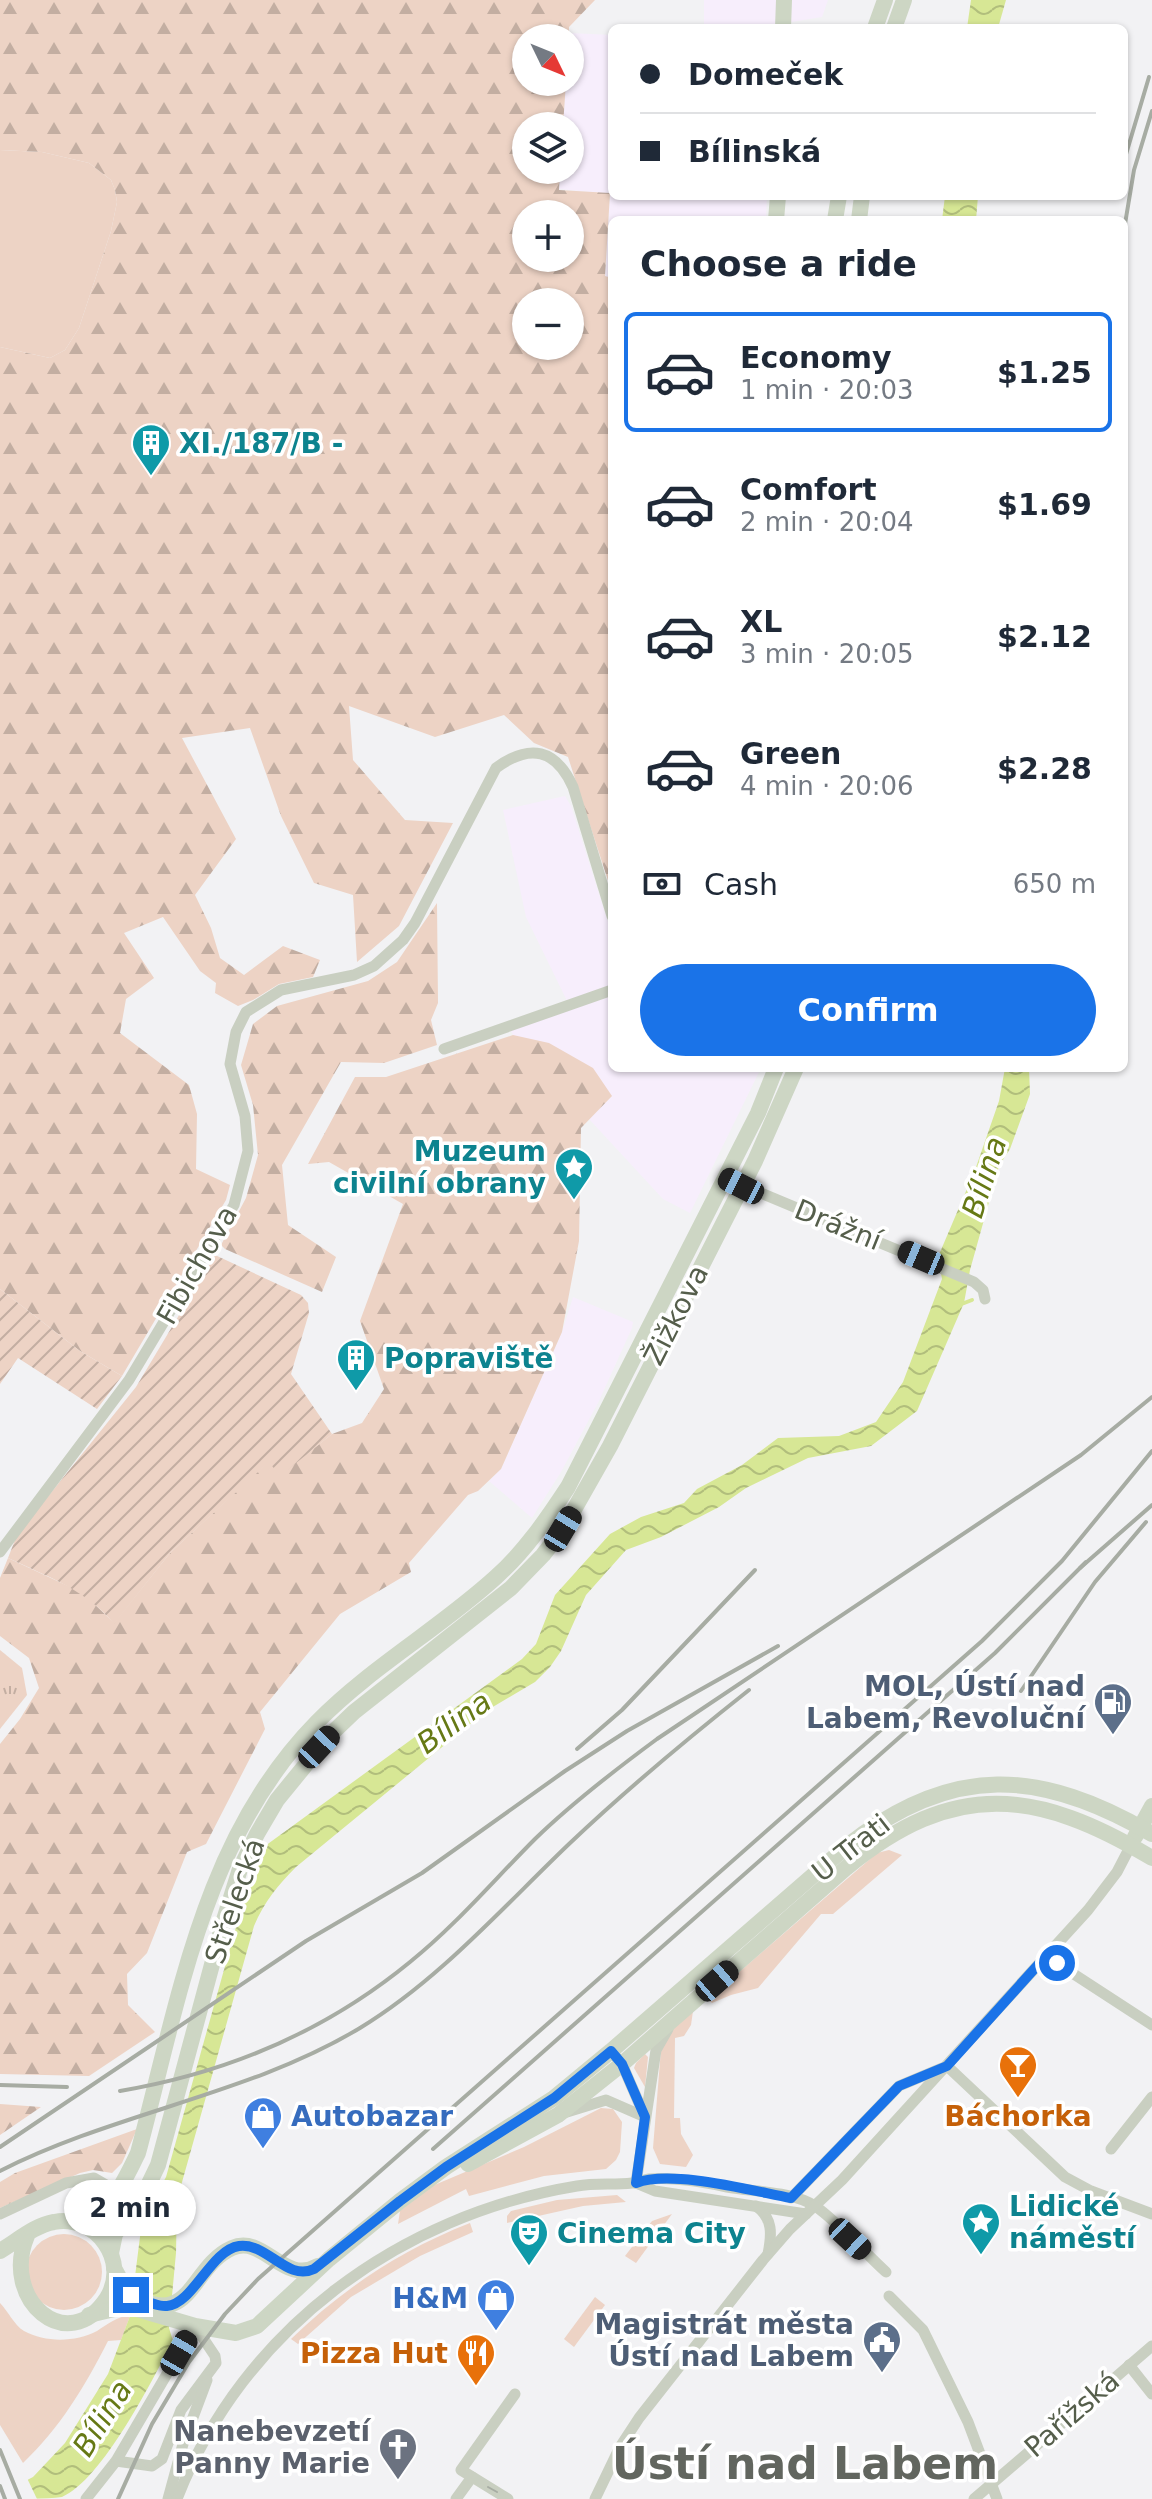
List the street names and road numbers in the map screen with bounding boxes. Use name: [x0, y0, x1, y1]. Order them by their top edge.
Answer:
street label: Drážní: [790, 1193, 887, 1258]
street label: Fibichova: [150, 1200, 244, 1330]
street label: Žižkova: [636, 1259, 715, 1370]
street label: U Trati: [805, 1807, 897, 1889]
street label: Střelecká: [198, 1834, 272, 1968]
street label: Pařížská: [1018, 2364, 1126, 2464]

